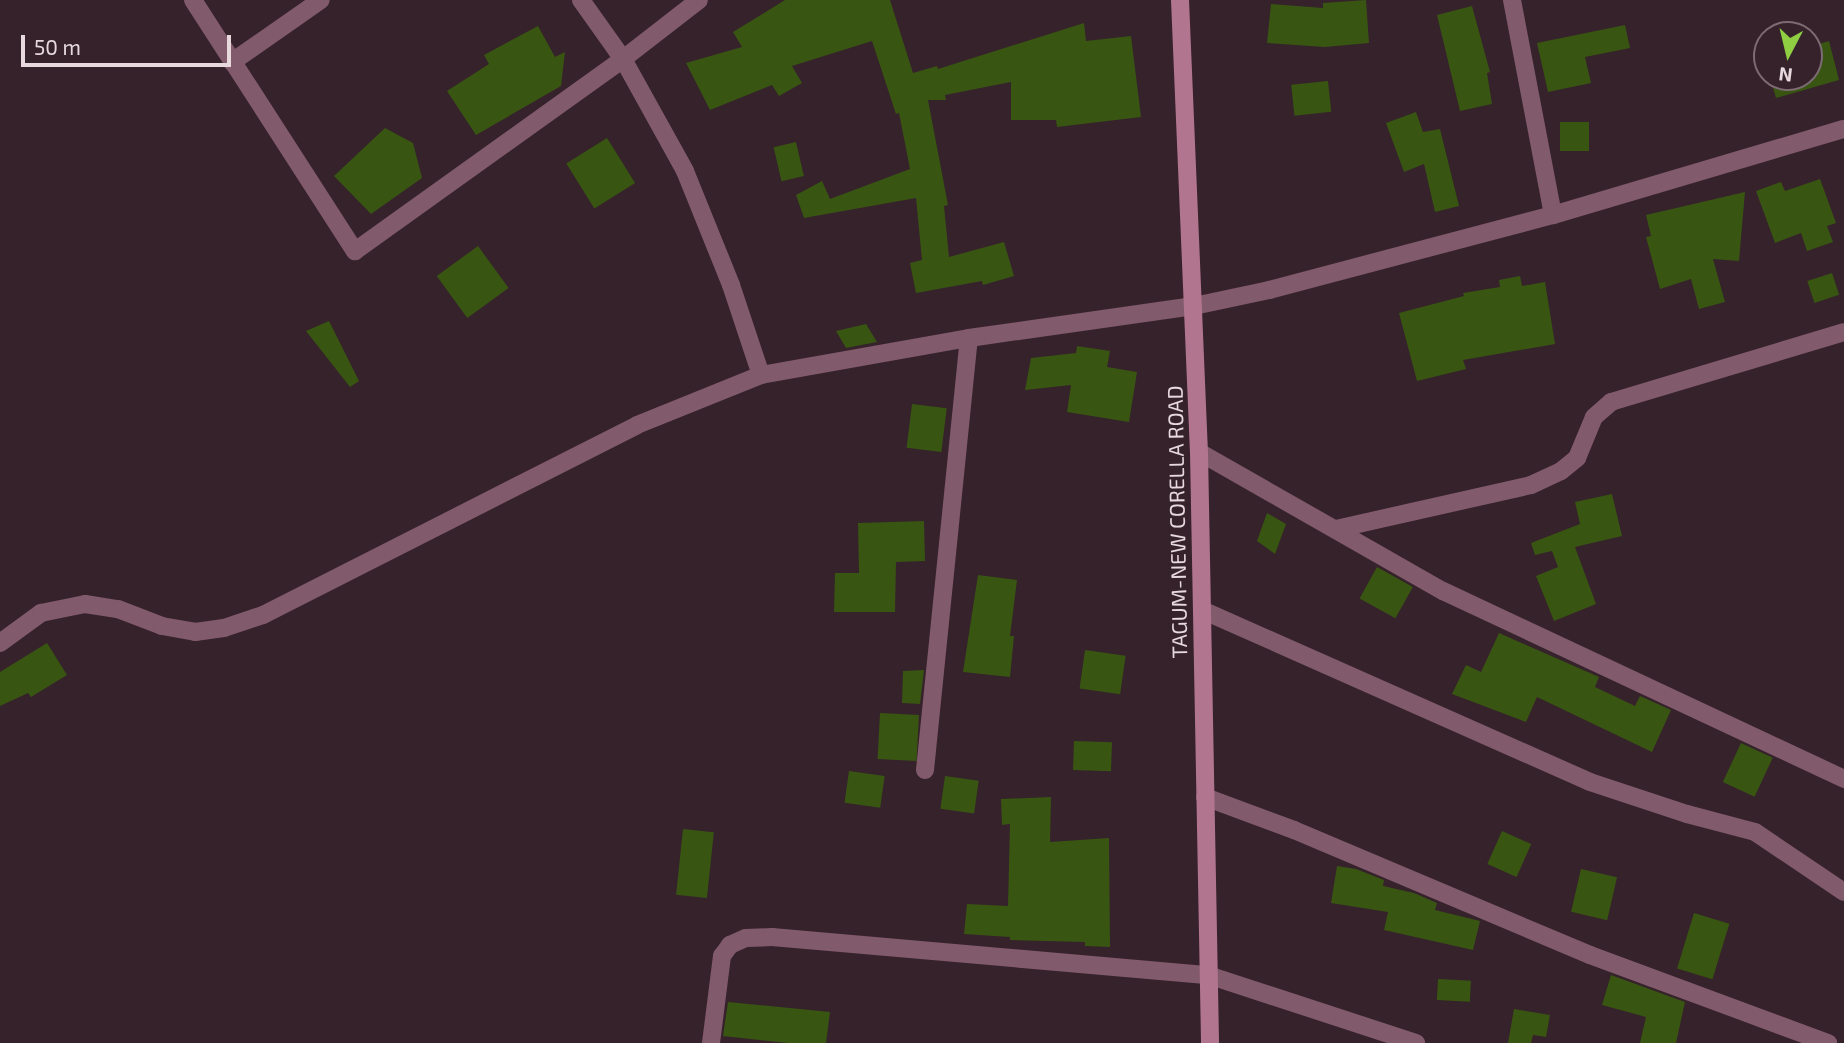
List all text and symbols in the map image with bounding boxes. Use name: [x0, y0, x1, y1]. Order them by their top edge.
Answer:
scale bar: [24, 21, 234, 65]
north arrow: [1753, 21, 1823, 91]
text: 50 m: [34, 34, 81, 59]
text: N: [1777, 63, 1794, 88]
street label: TAGUM-NEW CORELLA ROAD: [1162, 385, 1192, 659]

